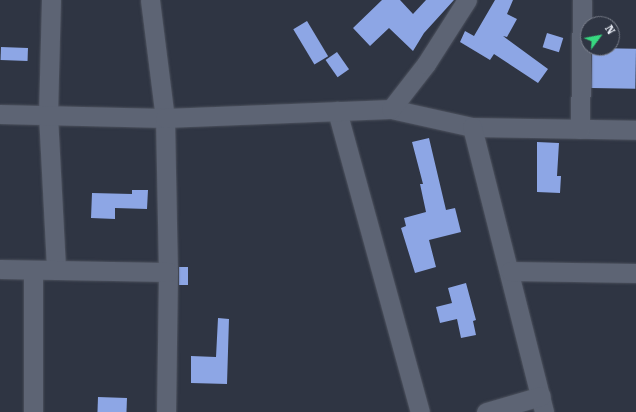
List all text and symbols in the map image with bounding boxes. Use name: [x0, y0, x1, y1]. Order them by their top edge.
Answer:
north arrow: [580, 16, 620, 56]
text: N: [602, 23, 618, 37]

